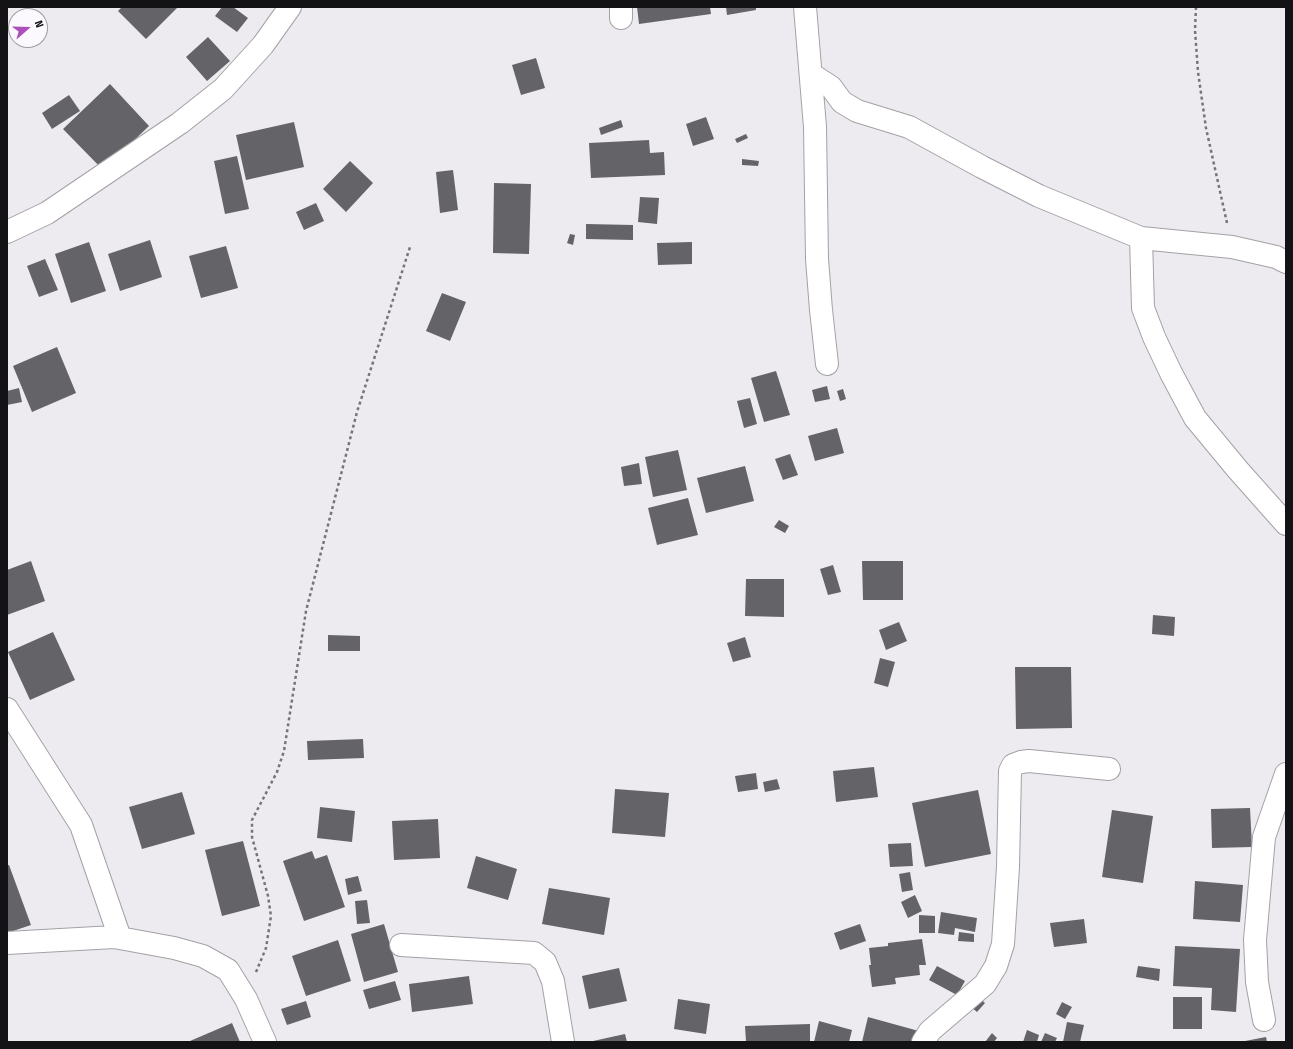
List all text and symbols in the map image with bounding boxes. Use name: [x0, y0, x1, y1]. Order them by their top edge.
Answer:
north arrow: [8, 8, 48, 48]
text: N: [32, 19, 46, 29]

